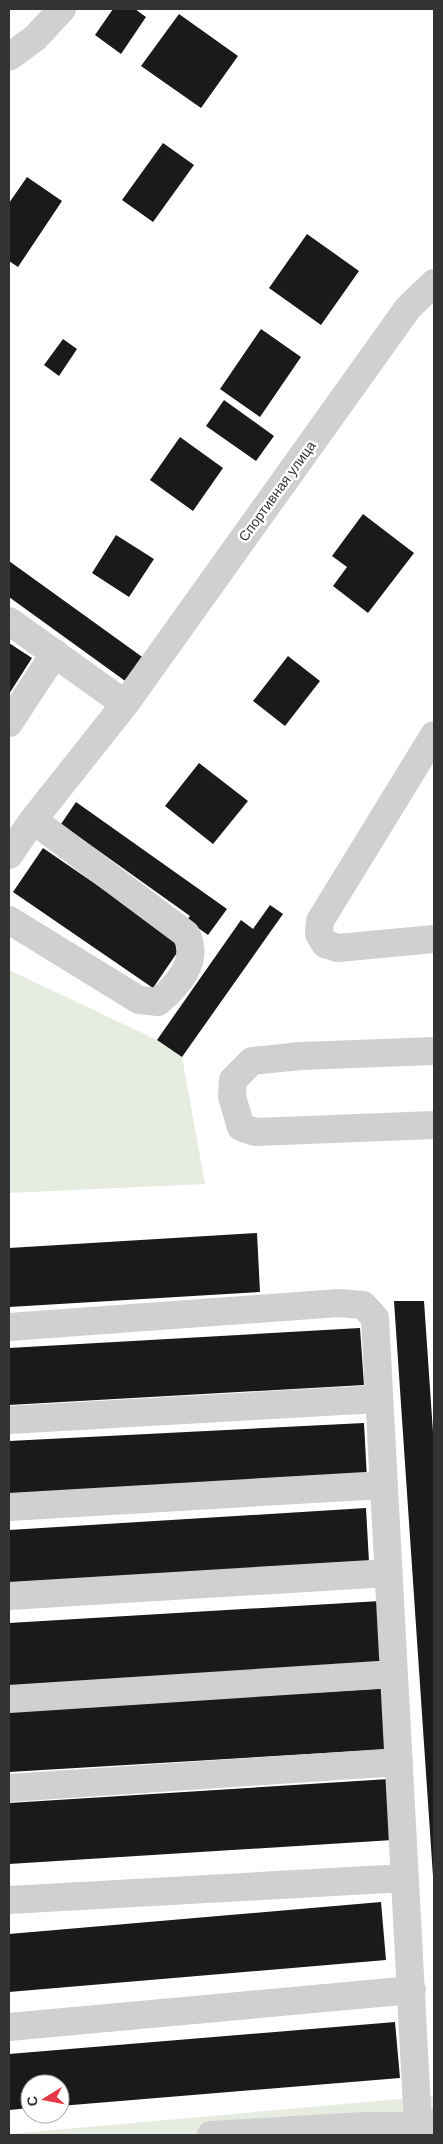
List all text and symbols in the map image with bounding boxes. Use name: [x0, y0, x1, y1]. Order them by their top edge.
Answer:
street label: Спортивная улица: [235, 438, 319, 544]
north arrow: [20, 2074, 70, 2124]
text: С: [23, 2095, 41, 2108]

